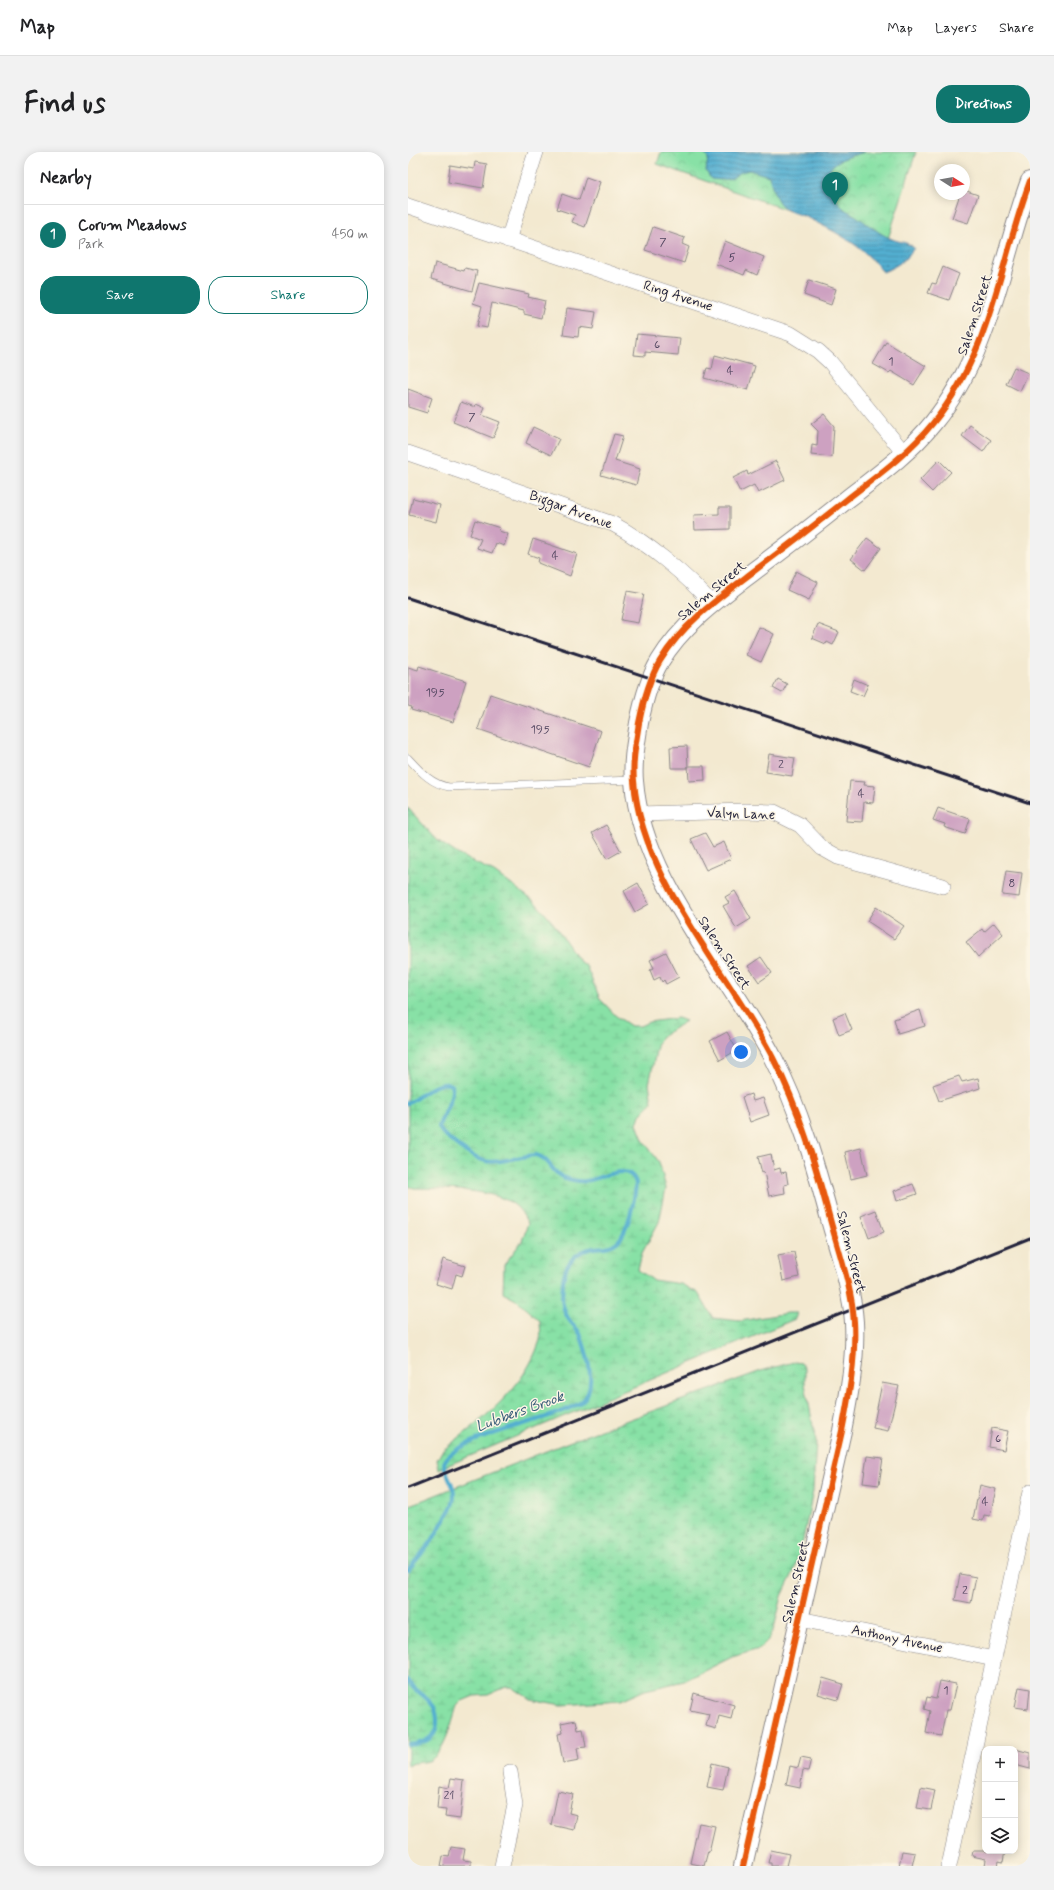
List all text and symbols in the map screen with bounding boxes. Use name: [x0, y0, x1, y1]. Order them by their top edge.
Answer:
text: Map: [20, 15, 55, 40]
text: Map: [887, 19, 913, 37]
text: Layers: [935, 19, 977, 37]
text: Share: [999, 19, 1034, 37]
button: Directions: [936, 85, 1030, 123]
text: Find us: [24, 86, 105, 123]
north arrow: [934, 164, 970, 200]
text: Nearby: [40, 167, 92, 189]
pin: 1: [822, 172, 848, 205]
text: Corum Meadows: [78, 216, 187, 236]
text: 1: [50, 226, 56, 243]
text: 450 m: [332, 226, 368, 243]
house number: 7: [659, 235, 667, 251]
text: Park: [78, 236, 104, 253]
house number: 5: [728, 250, 736, 266]
street label: Salem Street: [953, 271, 997, 358]
button: Save: [40, 276, 200, 314]
button: Share: [208, 276, 368, 314]
street label: Ring Avenue: [641, 276, 715, 317]
house number: 6: [654, 337, 660, 353]
house number: 1: [888, 354, 894, 370]
house number: 4: [727, 363, 734, 379]
house number: 7: [468, 410, 476, 426]
street label: Biggar Avenue: [526, 487, 616, 535]
house number: 4: [552, 548, 559, 564]
street label: Salem Street: [674, 557, 751, 625]
house number: 195: [425, 685, 445, 701]
house number: 195: [530, 722, 550, 738]
house number: 2: [778, 757, 784, 773]
house number: 4: [858, 786, 865, 802]
street label: Valyn Lane: [707, 804, 775, 824]
house number: 8: [1009, 876, 1015, 892]
street label: Salem Street: [694, 913, 755, 994]
your location: [731, 1042, 751, 1062]
street label: Salem Street: [832, 1209, 870, 1296]
water label: Lubbers Brook: [473, 1386, 568, 1437]
house number: 6: [995, 1431, 1001, 1447]
house number: 4: [982, 1494, 989, 1510]
street label: Salem Street: [778, 1538, 814, 1625]
house number: 2: [962, 1583, 968, 1599]
street label: Anthony Avenue: [850, 1621, 944, 1657]
house number: 1: [943, 1683, 949, 1699]
map controls: [982, 1746, 1018, 1854]
button: +: [982, 1746, 1018, 1782]
button: −: [982, 1782, 1018, 1818]
house number: 21: [443, 1788, 455, 1804]
button: layers: [982, 1818, 1018, 1854]

